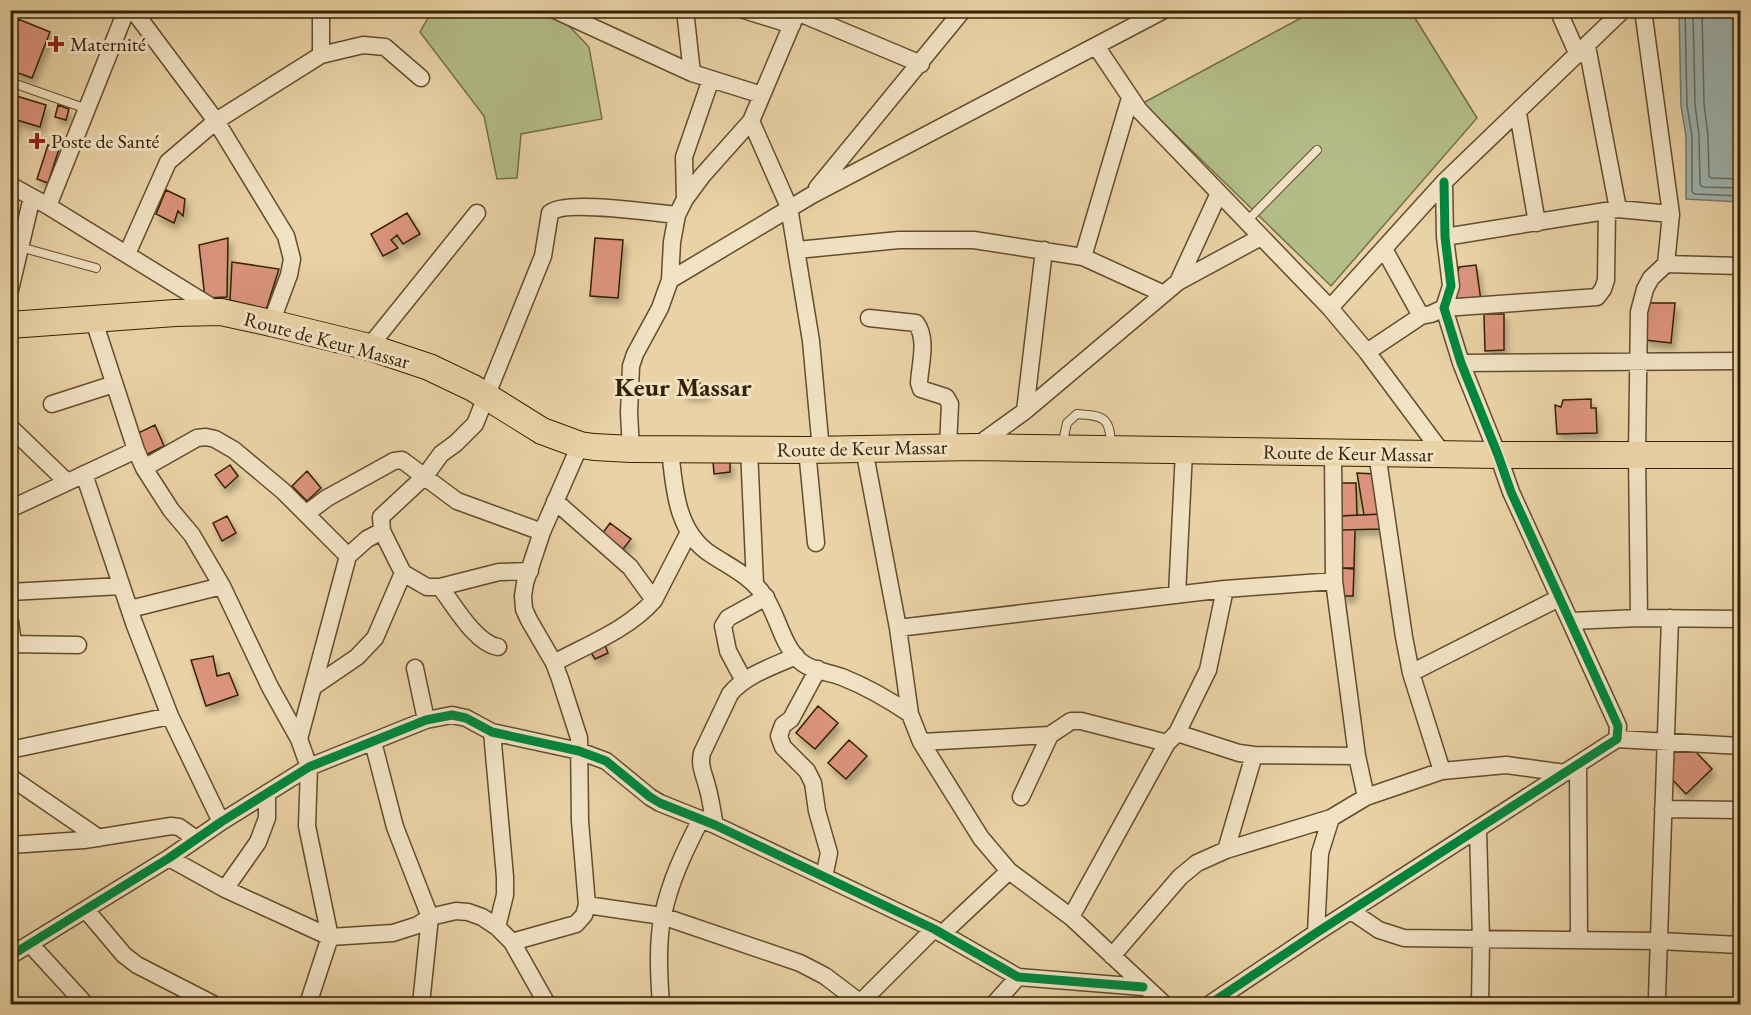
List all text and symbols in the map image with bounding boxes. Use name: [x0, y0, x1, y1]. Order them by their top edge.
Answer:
place label: Maternité: [70, 31, 146, 57]
marker: Maternité: [47, 35, 65, 53]
place label: Poste de Santé: [51, 128, 160, 154]
marker: Poste de Santé: [28, 132, 46, 150]
street label: Route de Keur Massar: [241, 305, 413, 375]
district label: Keur Massar: [615, 370, 752, 404]
street label: Route de Keur Massar: [777, 434, 948, 462]
street label: Route de Keur Massar: [1263, 439, 1434, 467]

